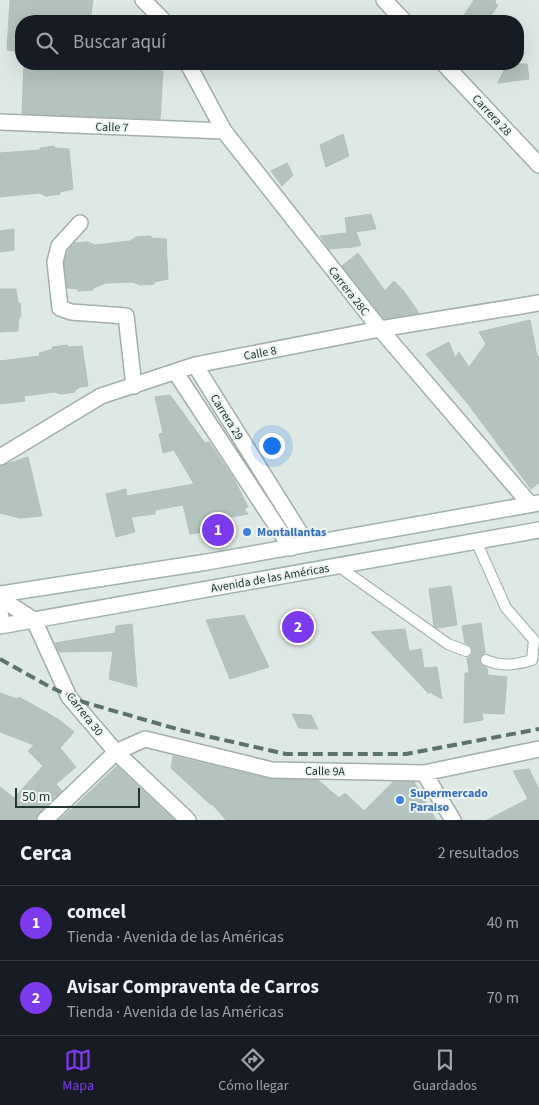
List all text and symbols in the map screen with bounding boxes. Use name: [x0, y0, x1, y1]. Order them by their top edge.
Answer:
search box: [15, 15, 524, 70]
icon: search: [33, 29, 61, 57]
text: Buscar aquí: [73, 29, 166, 56]
street label: Carrera 28: [468, 91, 515, 140]
street label: Calle 7: [95, 118, 129, 137]
street label: Carrera 28C: [324, 263, 373, 320]
street label: Calle 8: [242, 342, 278, 365]
street label: Carrera 29: [206, 391, 247, 444]
your location: [259, 433, 285, 459]
pin: 1: [202, 511, 234, 549]
place label: Montallantas: [257, 524, 326, 541]
marker: Montallantas: [241, 526, 253, 538]
street label: Avenida de las Américas: [209, 560, 331, 597]
pin: 2: [282, 608, 314, 646]
street label: Carrera 30: [62, 689, 107, 740]
street label: Calle 9A: [305, 763, 346, 780]
scale bar: [15, 785, 140, 808]
place label: Supermercado Paraiso: [410, 785, 488, 816]
text: 50 m: [22, 787, 50, 807]
marker: Supermercado Paraiso: [394, 794, 406, 806]
text: Cerca: [20, 838, 72, 868]
text: 2 resultados: [438, 842, 519, 864]
text: comcel: [67, 899, 126, 926]
text: 1: [32, 912, 40, 934]
text: 40 m: [487, 912, 519, 934]
text: Tienda · Avenida de las Américas: [67, 926, 284, 948]
text: Avisar Compraventa de Carros: [67, 974, 319, 1001]
text: 2: [32, 987, 40, 1009]
text: 70 m: [487, 987, 519, 1009]
text: Tienda · Avenida de las Américas: [67, 1001, 284, 1023]
tab: Mapa: [62, 1046, 94, 1096]
tab: Cómo llegar: [218, 1046, 289, 1096]
tab: Guardados: [413, 1046, 477, 1096]

